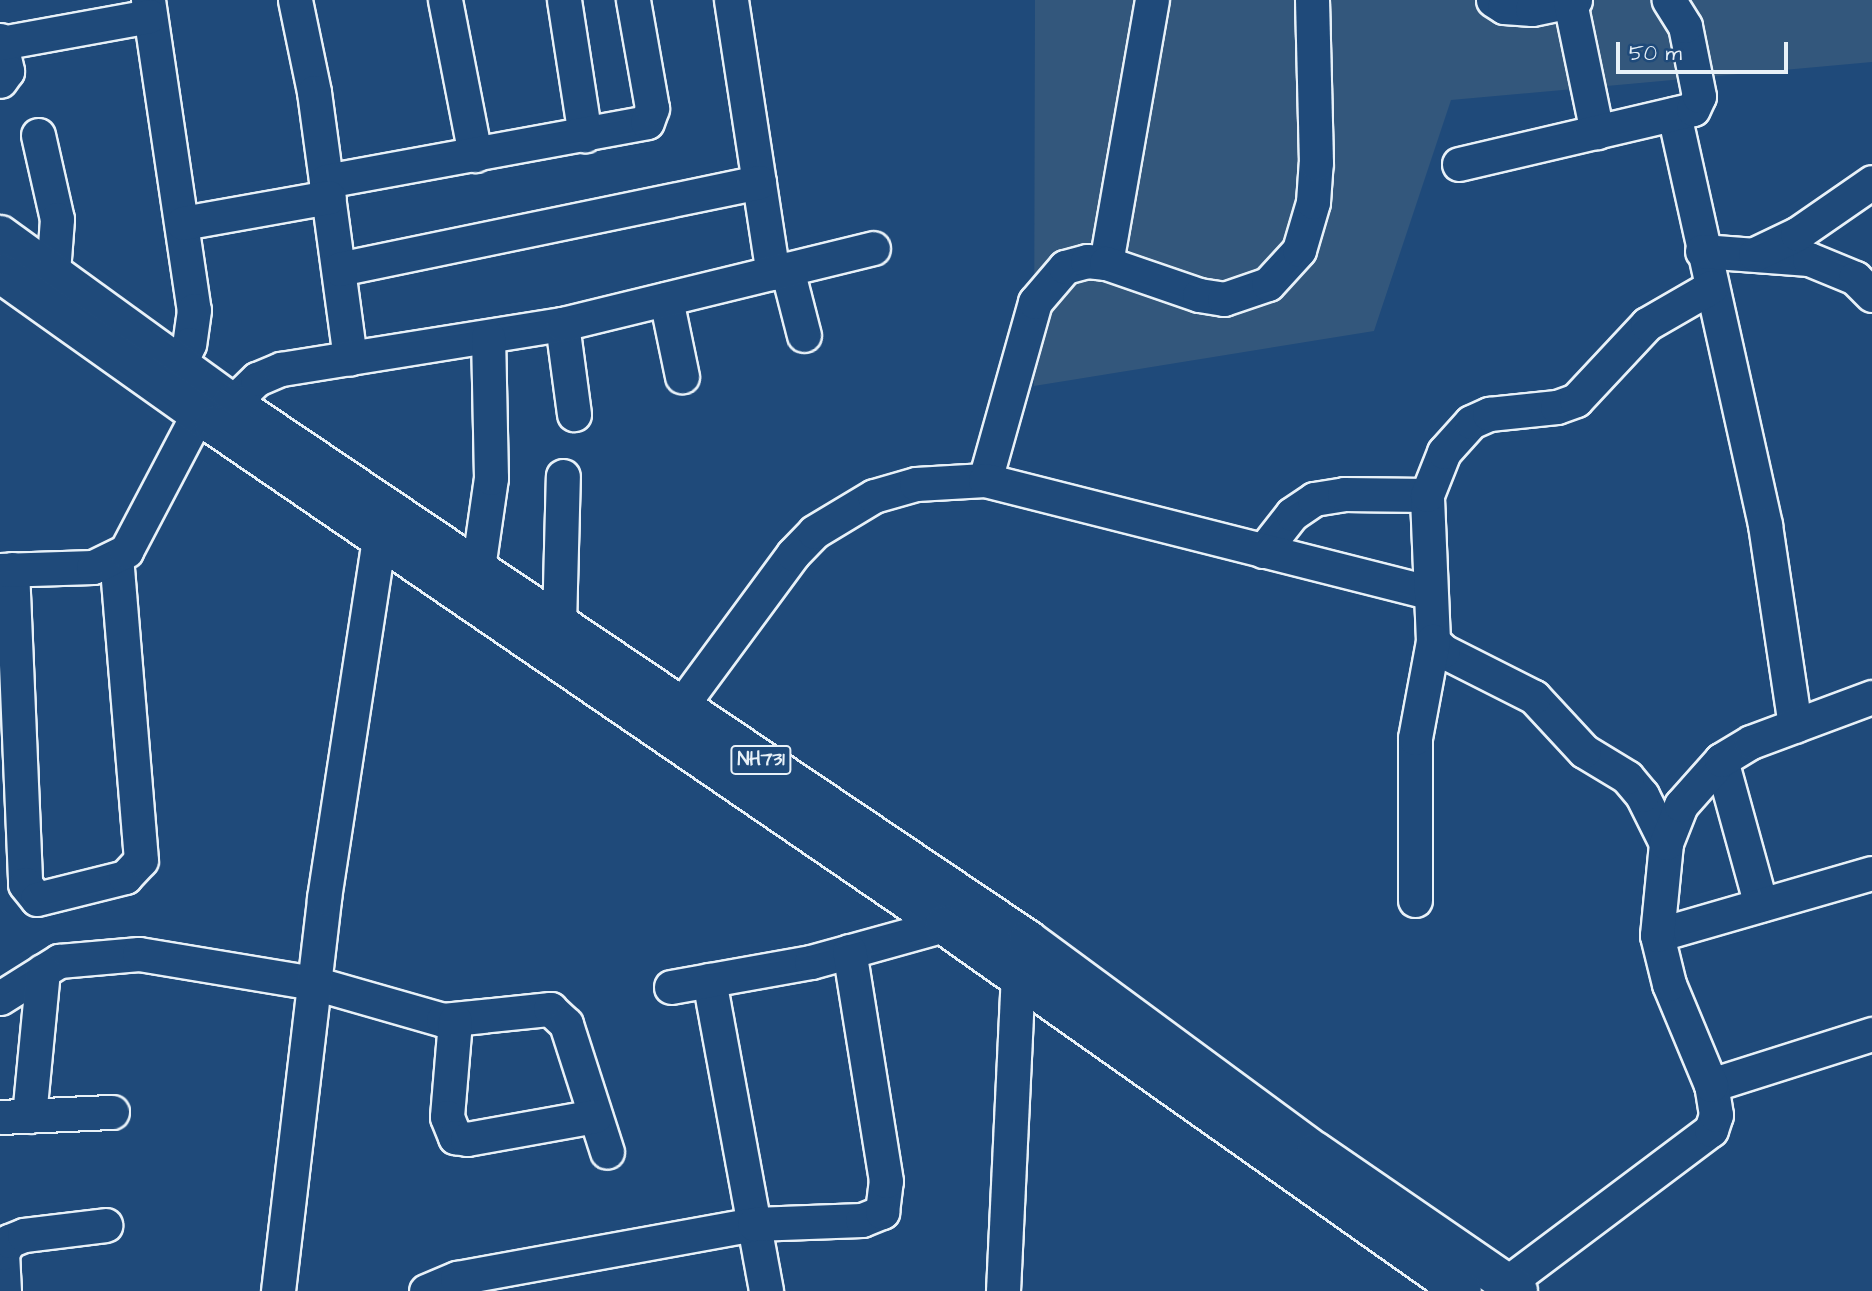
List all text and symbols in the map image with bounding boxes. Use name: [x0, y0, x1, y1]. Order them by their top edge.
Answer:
scale bar: [1620, 28, 1792, 72]
text: 50 m: [1629, 39, 1682, 68]
road number: NH731: [730, 744, 792, 776]

